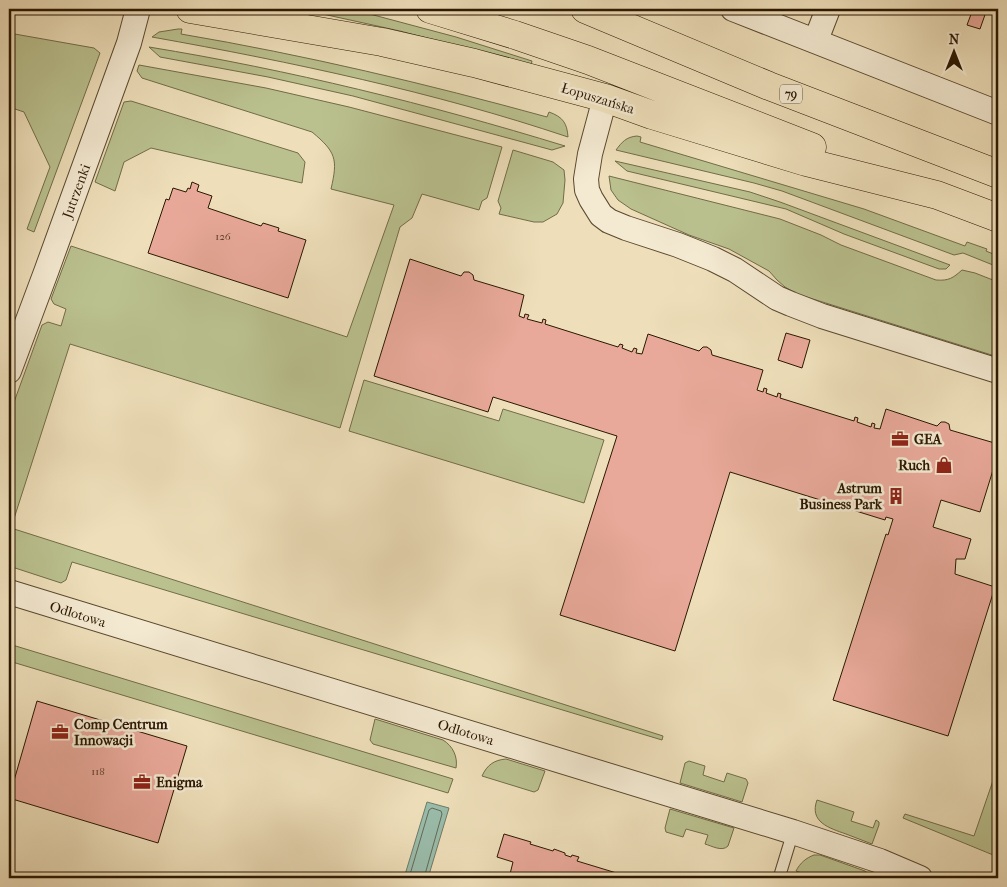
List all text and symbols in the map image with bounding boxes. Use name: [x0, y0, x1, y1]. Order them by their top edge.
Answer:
north arrow: [930, 28, 980, 78]
text: N: [949, 31, 960, 48]
street label: Łopuszańska: [559, 79, 637, 118]
road number: 79: [780, 85, 802, 104]
street label: Jutrzenki: [58, 162, 94, 222]
house number: 126: [215, 230, 231, 243]
office icon: GEA: [890, 429, 910, 449]
place label: GEA: [914, 431, 942, 448]
shop icon: Ruch: [934, 455, 954, 475]
place label: Ruch: [898, 457, 931, 474]
place label: Astrum Business Park: [800, 480, 883, 513]
building icon: Astrum Business Park: [886, 486, 906, 506]
street label: Odlotowa: [48, 598, 109, 631]
place label: Comp Centrum Innowacji: [74, 716, 168, 749]
street label: Odlotowa: [436, 716, 497, 749]
office icon: Comp Centrum Innowacji: [50, 722, 70, 742]
house number: 118: [91, 765, 105, 778]
office icon: Enigma: [132, 772, 152, 792]
place label: Enigma: [156, 774, 203, 791]

